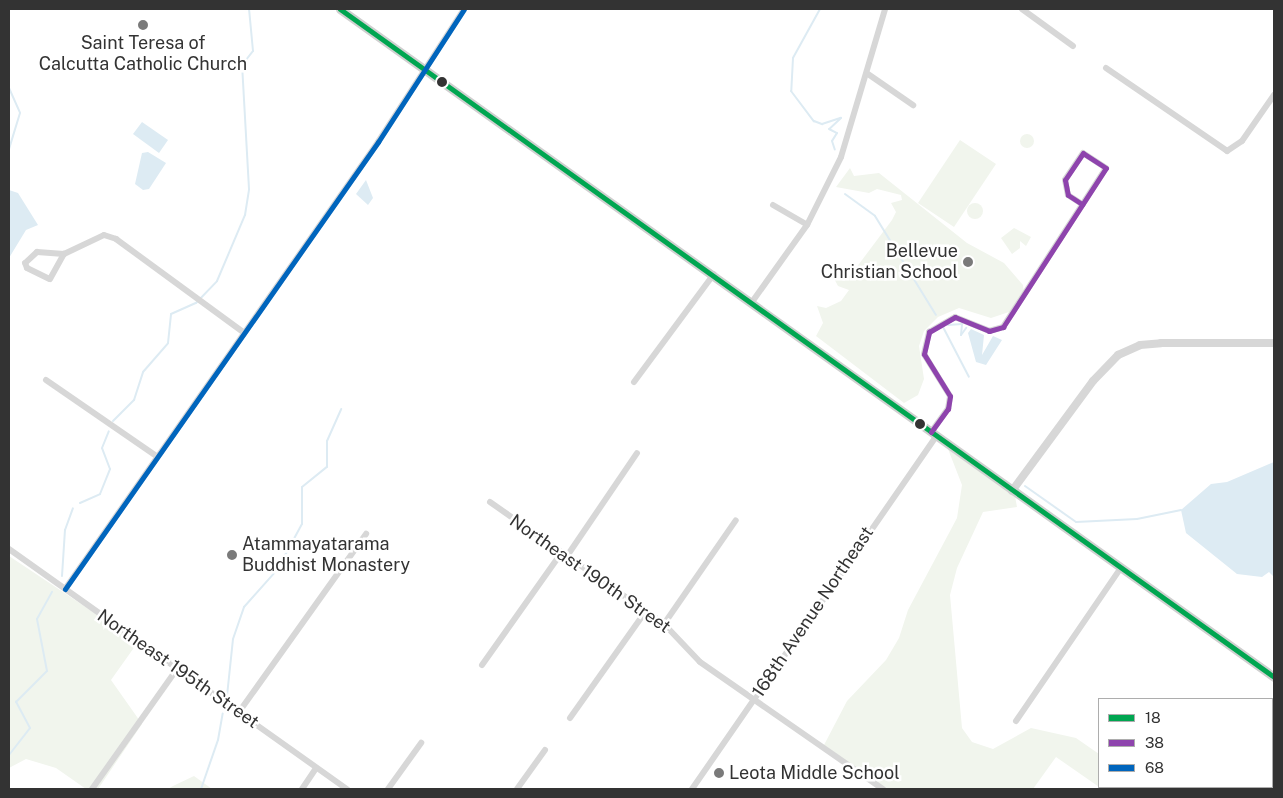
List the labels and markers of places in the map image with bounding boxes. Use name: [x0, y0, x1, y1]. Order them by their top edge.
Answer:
marker: Saint Teresa of Calcutta Catholic Church: [137, 19, 149, 31]
place label: Saint Teresa of Calcutta Catholic Church: [39, 33, 247, 76]
unlabelled marker: [437, 77, 447, 87]
place label: Bellevue Christian School: [821, 241, 958, 284]
marker: Bellevue Christian School: [962, 256, 974, 268]
unlabelled marker: [915, 419, 925, 429]
place label: Atammayatarama Buddhist Monastery: [242, 534, 410, 576]
marker: Atammayatarama Buddhist Monastery: [226, 549, 238, 561]
place label: Leota Middle School: [729, 762, 900, 784]
marker: Leota Middle School: [713, 767, 725, 779]

